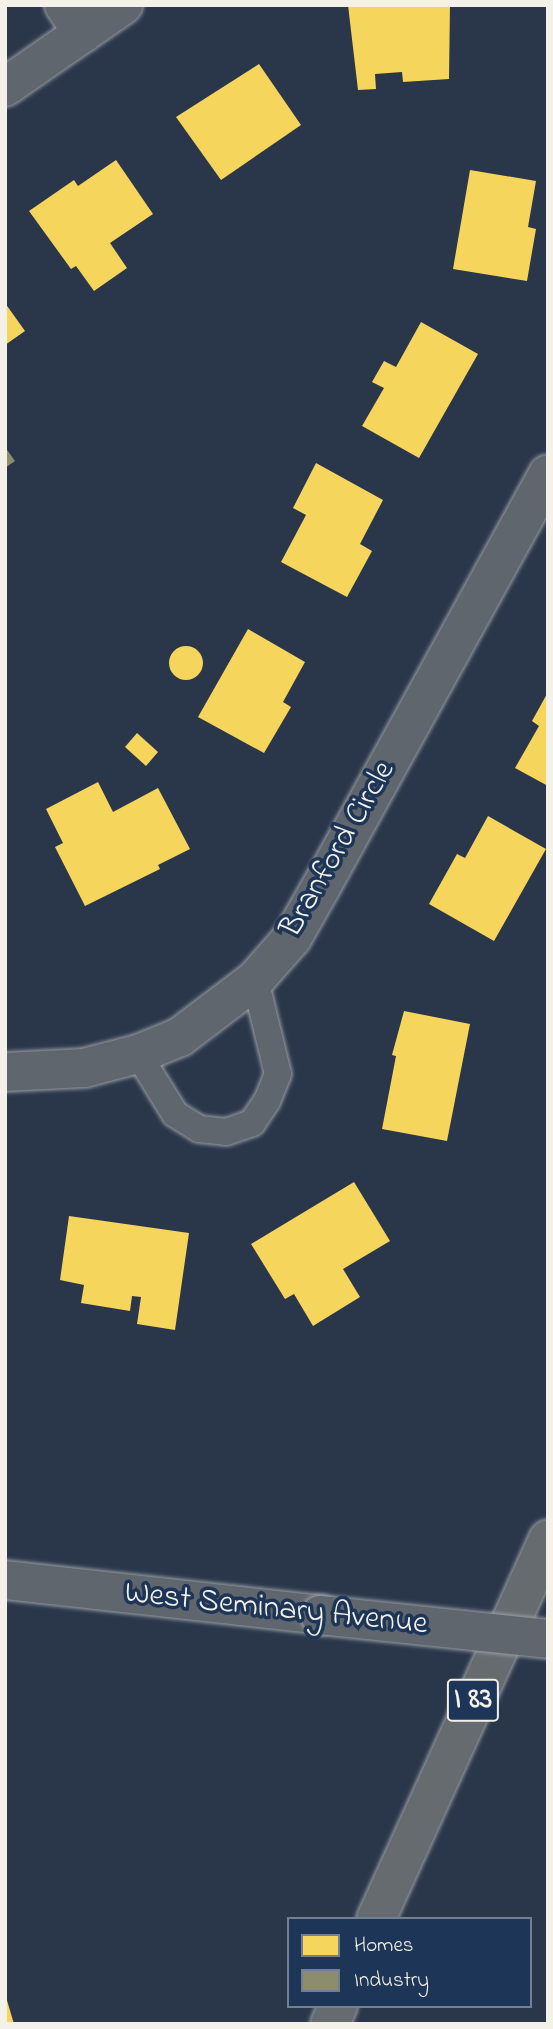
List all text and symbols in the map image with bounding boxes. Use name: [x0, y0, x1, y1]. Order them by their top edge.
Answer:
street label: Branford Circle: [273, 755, 405, 945]
street label: West Seminary Avenue: [123, 1575, 429, 1645]
road number: I 83: [447, 1674, 499, 1726]
legend: [287, 1917, 532, 2008]
text: Homes: [354, 1931, 414, 1961]
text: Industry: [354, 1966, 429, 1996]

